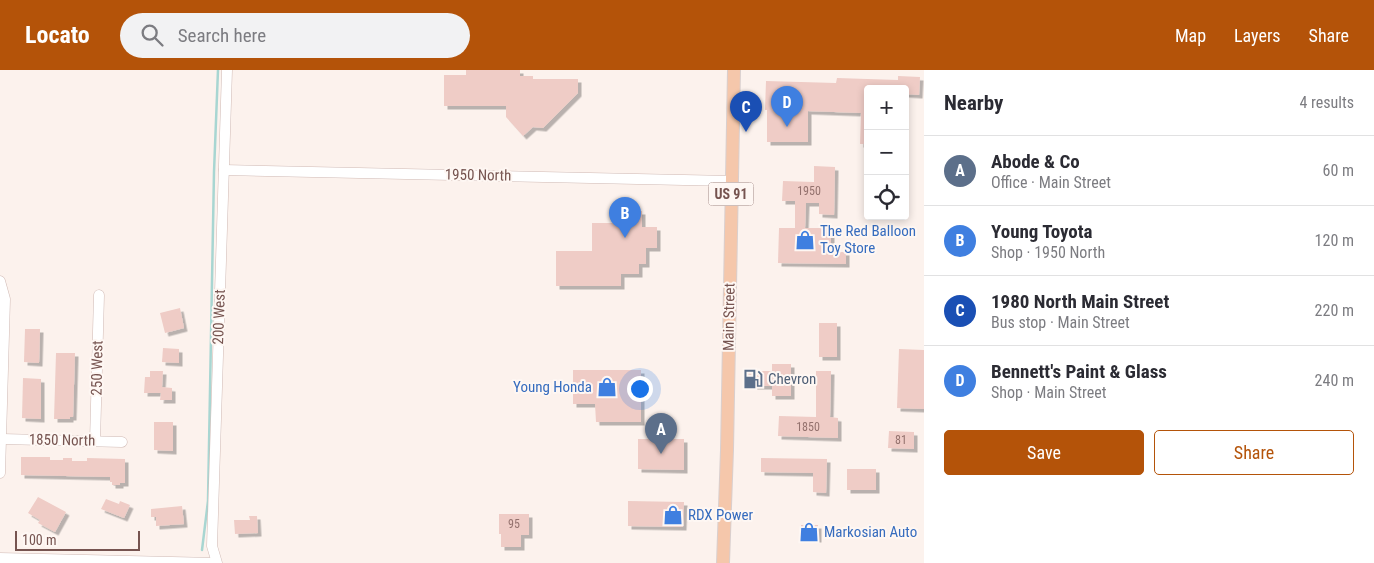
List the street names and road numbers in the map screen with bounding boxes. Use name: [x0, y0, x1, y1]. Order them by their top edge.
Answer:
street label: 1950 North: [445, 165, 511, 185]
road number: US 91: [708, 182, 754, 206]
street label: Main Street: [719, 283, 739, 351]
street label: 200 West: [209, 289, 229, 345]
street label: 250 West: [88, 340, 106, 396]
street label: 1850 North: [29, 430, 95, 450]

